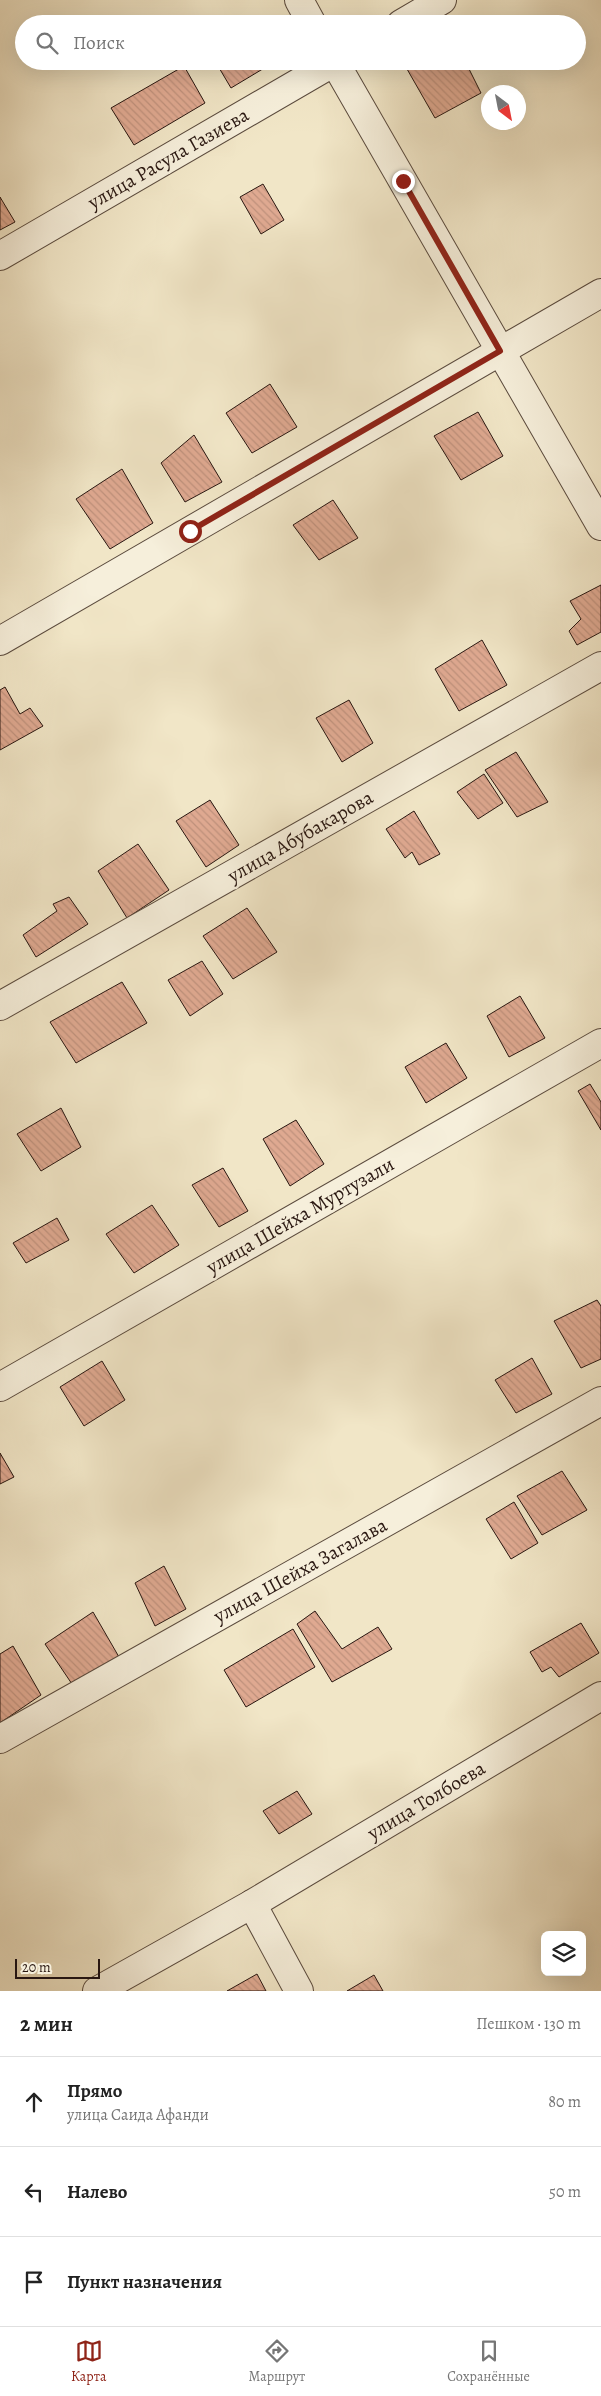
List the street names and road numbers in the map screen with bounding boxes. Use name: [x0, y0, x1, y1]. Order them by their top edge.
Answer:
street label: улица Расула Газиева: [82, 101, 254, 216]
street label: улица Абубакарова: [222, 783, 379, 890]
street label: улица Шейха Муртузали: [200, 1151, 399, 1281]
street label: улица Шейха Загалава: [208, 1511, 393, 1630]
street label: улица Толбоева: [361, 1754, 491, 1847]

